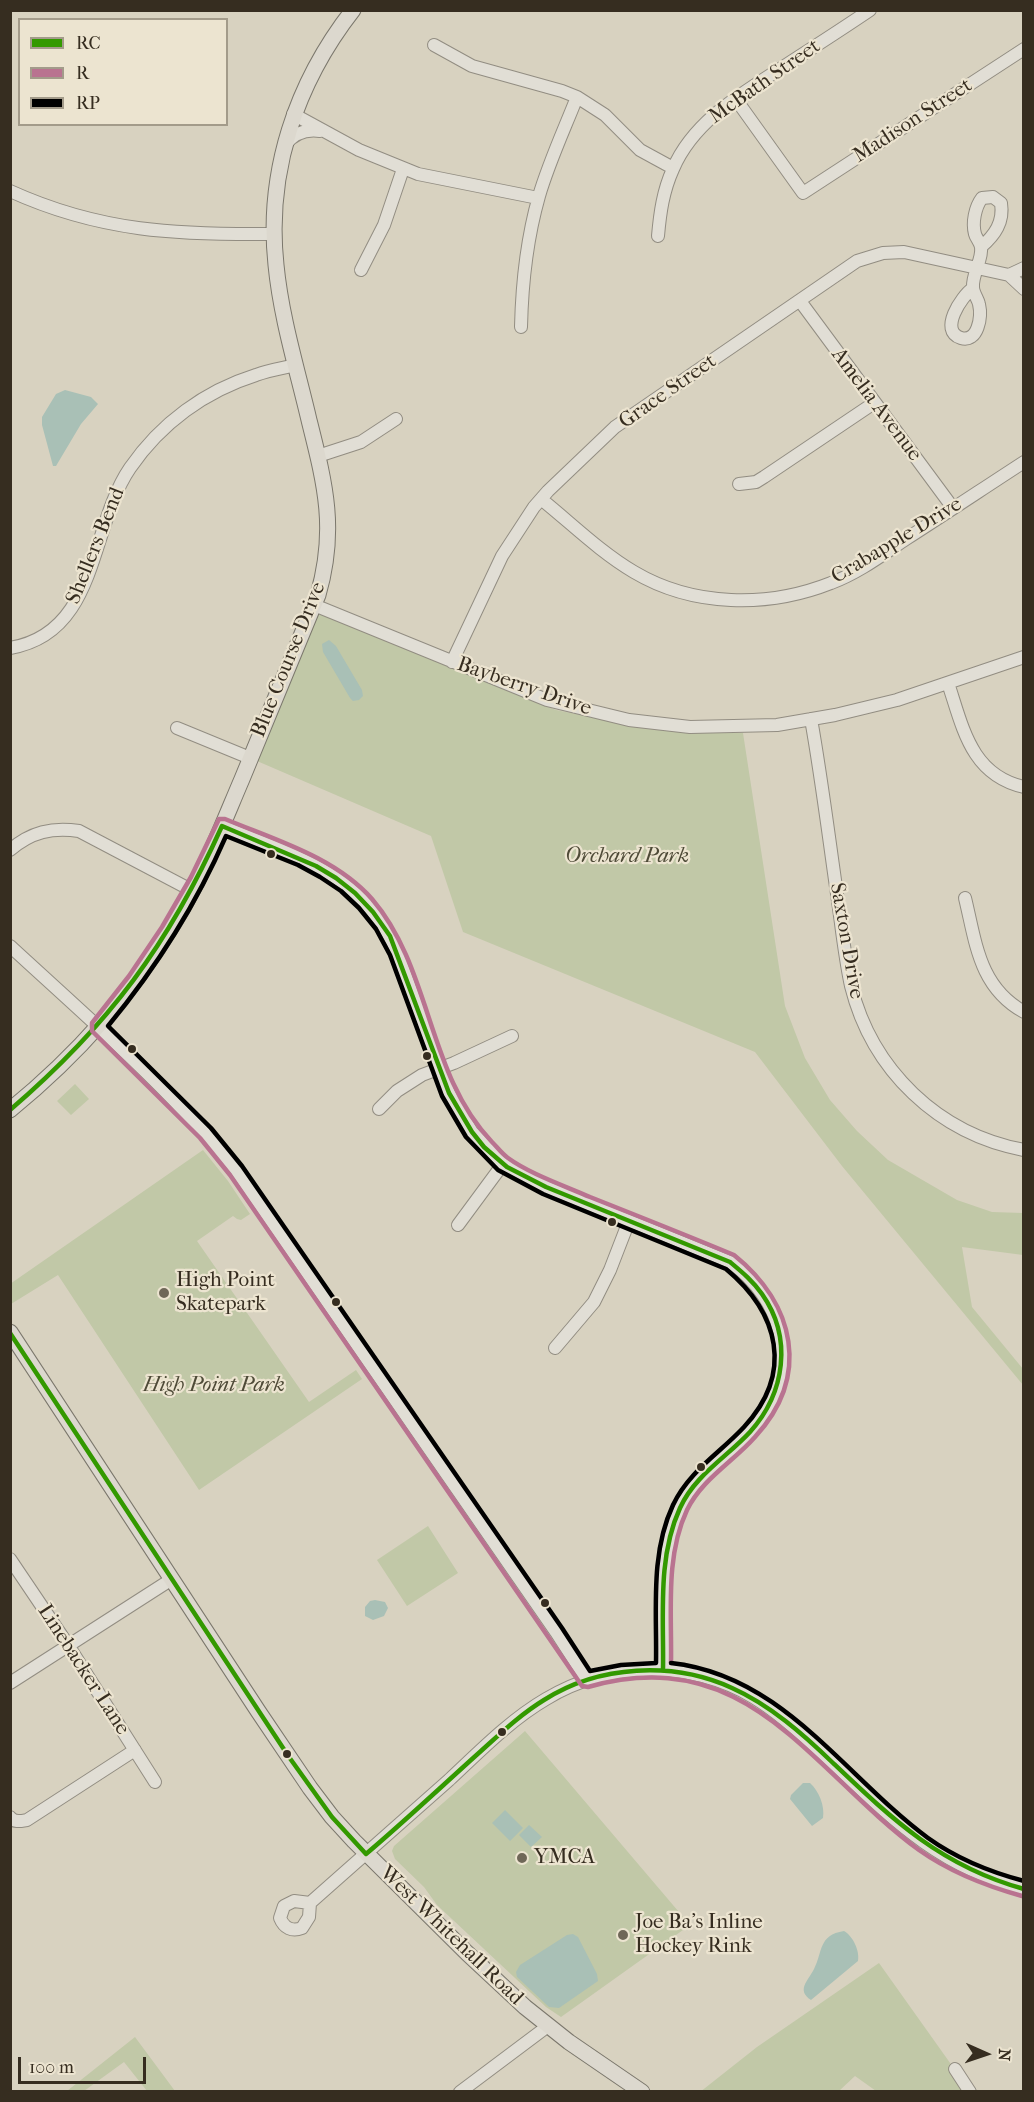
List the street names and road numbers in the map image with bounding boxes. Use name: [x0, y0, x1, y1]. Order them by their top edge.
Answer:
street label: McBath Street: [704, 34, 826, 130]
street label: Madison Street: [849, 73, 977, 169]
street label: Amelia Avenue: [825, 343, 927, 467]
street label: Grace Street: [614, 349, 722, 435]
street label: Shellers Bend: [61, 484, 131, 608]
street label: Crabapple Drive: [827, 492, 967, 590]
street label: Blue Course Drive: [246, 579, 332, 741]
street label: Bayberry Drive: [454, 652, 594, 722]
street label: Saxton Drive: [823, 881, 869, 1001]
street label: Linebacker Lane: [31, 1600, 135, 1740]
street label: West Whitehall Road: [374, 1861, 528, 2011]

